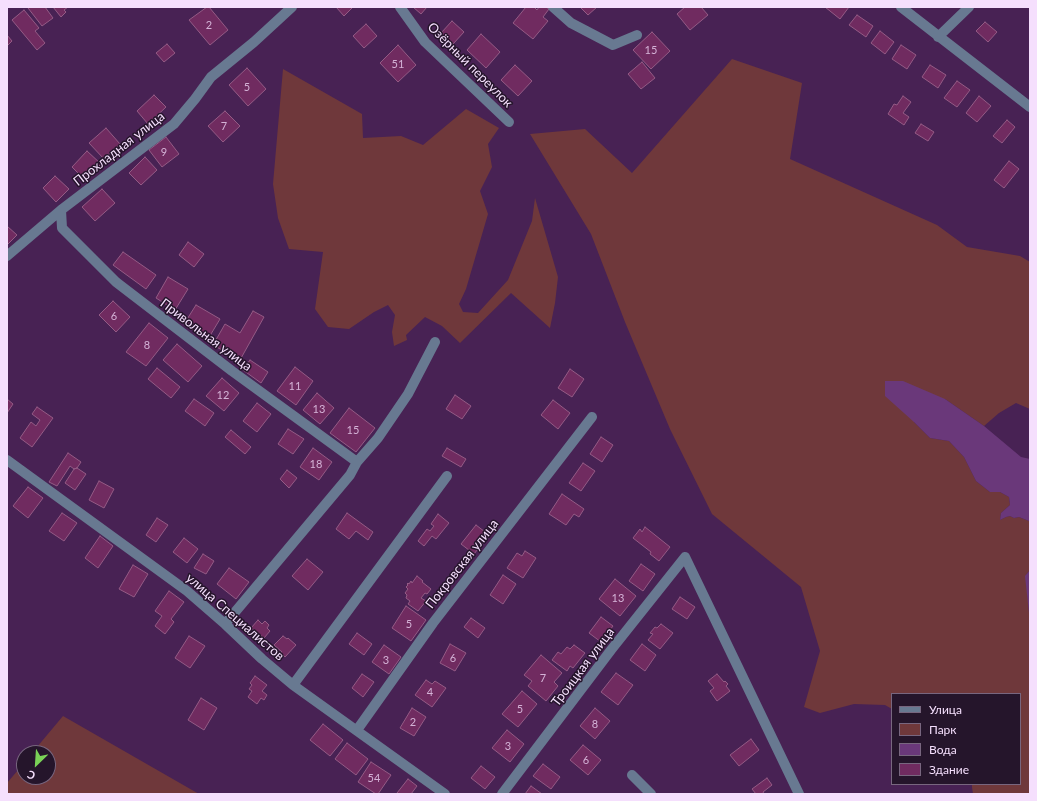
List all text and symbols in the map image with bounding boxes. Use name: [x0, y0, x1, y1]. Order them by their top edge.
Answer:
house number: 2: [206, 18, 212, 32]
street label: Озёрный переулок: [424, 19, 516, 111]
house number: 15: [645, 43, 657, 57]
house number: 51: [392, 57, 404, 71]
house number: 5: [244, 80, 250, 94]
street label: Прохладная улица: [70, 109, 168, 189]
house number: 7: [221, 119, 227, 133]
house number: 9: [161, 145, 167, 159]
street label: Привольная улица: [157, 295, 255, 375]
house number: 6: [111, 309, 117, 323]
house number: 8: [144, 338, 150, 352]
house number: 11: [289, 379, 301, 393]
house number: 12: [217, 388, 229, 402]
house number: 13: [313, 402, 325, 416]
house number: 15: [347, 423, 359, 437]
house number: 18: [310, 457, 322, 471]
street label: Покровская улица: [422, 516, 502, 612]
street label: улица Специалистов: [183, 570, 287, 664]
house number: 13: [612, 591, 624, 605]
house number: 5: [406, 617, 412, 631]
street label: Троицкая улица: [548, 625, 618, 709]
house number: 6: [450, 651, 456, 665]
house number: 3: [383, 653, 389, 667]
house number: 7: [540, 671, 546, 685]
house number: 4: [427, 685, 433, 699]
legend: [891, 693, 1021, 785]
house number: 5: [517, 702, 523, 716]
text: Улица: [929, 702, 962, 717]
house number: 2: [410, 715, 416, 729]
house number: 8: [592, 717, 598, 731]
text: Парк: [929, 722, 957, 737]
house number: 3: [505, 739, 511, 753]
text: Вода: [929, 742, 957, 757]
north arrow: [16, 745, 56, 785]
house number: 6: [583, 753, 589, 767]
text: Здание: [929, 762, 969, 777]
text: С: [25, 768, 37, 783]
house number: 54: [368, 771, 380, 785]

